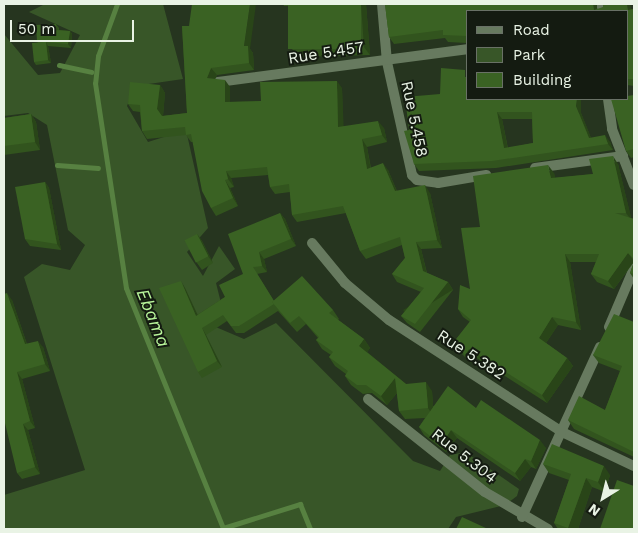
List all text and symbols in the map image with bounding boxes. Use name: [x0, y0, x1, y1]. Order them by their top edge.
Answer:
scale bar: [12, 10, 136, 42]
legend: [466, 10, 628, 100]
text: 50 m: [18, 20, 55, 38]
text: Road: [513, 21, 550, 39]
street label: Rue 5.457: [287, 38, 365, 68]
text: Park: [513, 46, 545, 64]
text: Building: [513, 71, 571, 89]
street label: Rue 5.458: [397, 79, 431, 159]
water label: Ebama: [132, 286, 174, 350]
street label: Rue 5.382: [433, 326, 509, 384]
street label: Rue 5.304: [427, 425, 501, 487]
north arrow: [578, 473, 628, 523]
text: N: [585, 501, 603, 520]

